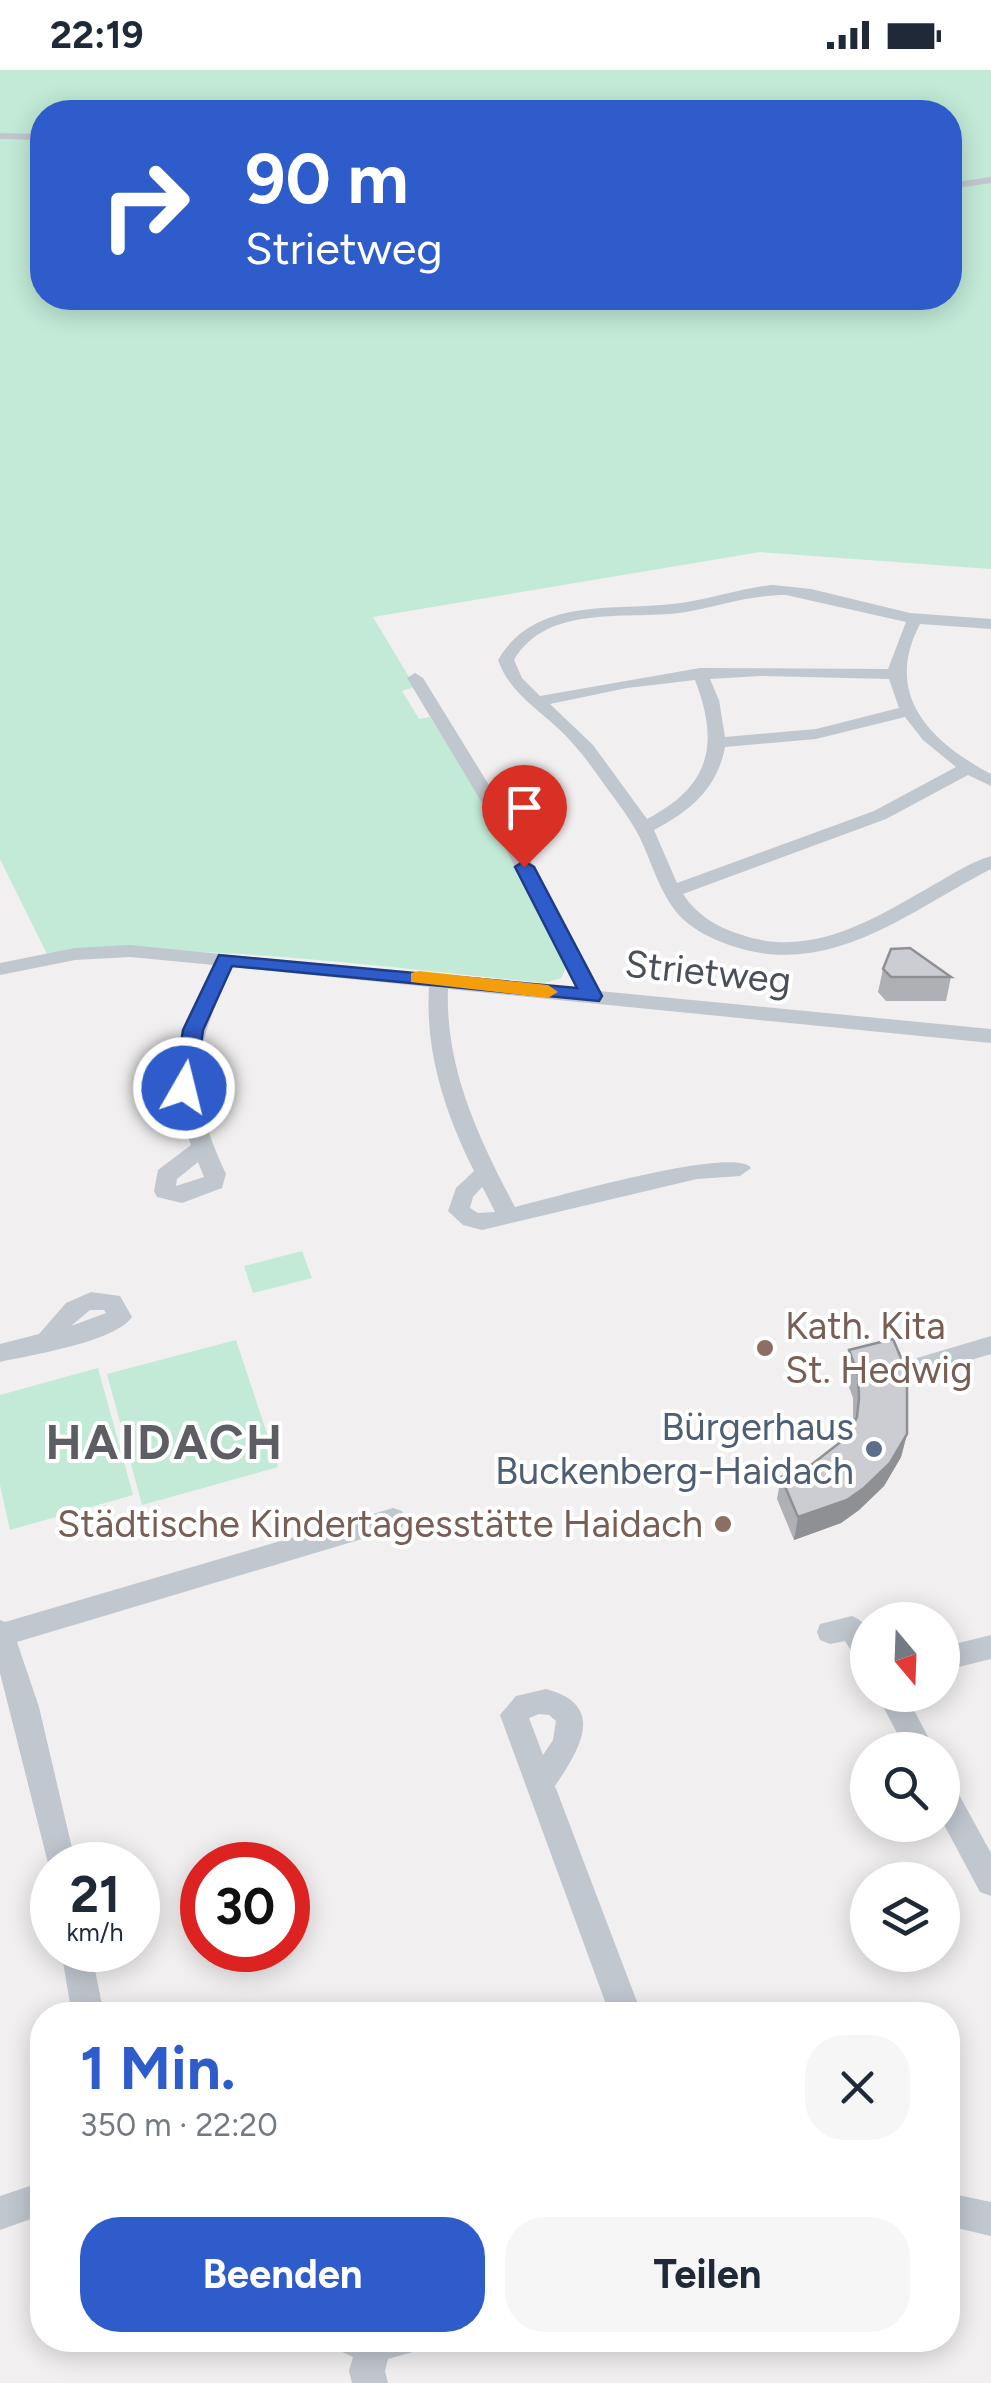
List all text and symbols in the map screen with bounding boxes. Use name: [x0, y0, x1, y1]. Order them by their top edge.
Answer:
text: 22:19: [50, 12, 144, 58]
text: 90 m: [245, 136, 409, 221]
icon: right: [80, 140, 210, 270]
text: Strietweg: [245, 221, 443, 275]
pin: [482, 765, 567, 868]
icon: arrive: [497, 780, 552, 835]
street label: Strietweg: [623, 940, 793, 1004]
position arrow: [132, 1036, 236, 1140]
place label: Kath. Kita St. Hedwig: [785, 1303, 972, 1393]
marker: Kath. Kita St. Hedwig: [754, 1337, 776, 1359]
place label: Bürgerhaus Buckenberg-Haidach: [495, 1404, 854, 1494]
district label: HAIDACH: [45, 1413, 285, 1471]
marker: Bürgerhaus Buckenberg-Haidach: [863, 1438, 885, 1460]
place label: Städtische Kindertagesstätte Haidach: [57, 1501, 703, 1547]
marker: Städtische Kindertagesstätte Haidach: [712, 1513, 734, 1535]
north arrow: [850, 1602, 960, 1712]
map controls: [850, 1602, 960, 1972]
button: search: [850, 1732, 960, 1842]
speed limit sign: 30: [180, 1842, 310, 1972]
button: layers: [850, 1862, 960, 1972]
text: 21: [70, 1864, 120, 1925]
text: km/h: [66, 1917, 124, 1947]
text: 1 Min.: [80, 2032, 236, 2104]
button: close: [805, 2035, 910, 2140]
text: 350 m · 22:20: [80, 2106, 278, 2144]
button: Beenden: [80, 2217, 485, 2332]
button: Teilen: [505, 2217, 910, 2332]

